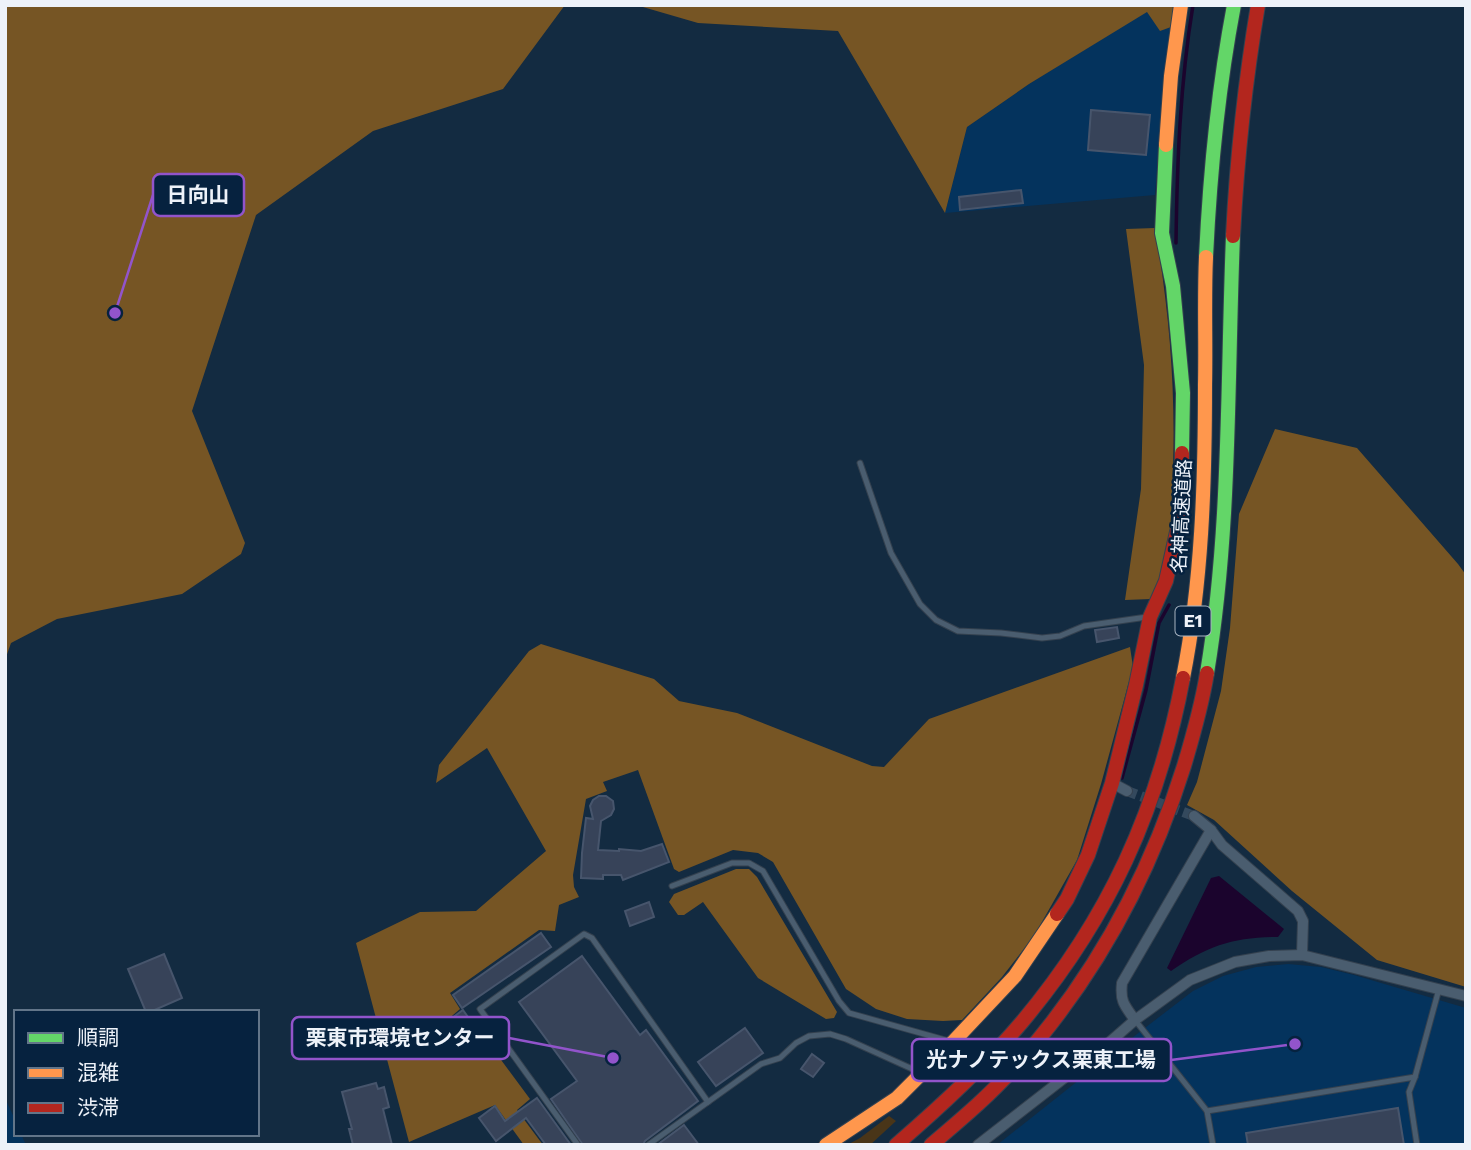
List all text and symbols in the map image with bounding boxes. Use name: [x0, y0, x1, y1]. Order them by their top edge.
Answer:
callout: 日向山: [153, 174, 244, 216]
text: 日向山: [167, 182, 230, 207]
street label: 名神高速道路: [1167, 458, 1196, 574]
road number: E1: [1176, 606, 1210, 636]
legend: [14, 1010, 259, 1136]
callout: 栗東市環境センター: [292, 1017, 509, 1059]
text: 順調: [77, 1025, 119, 1050]
text: 栗東市環境センター: [306, 1025, 495, 1050]
callout: 光ナノテックス栗東工場: [912, 1039, 1171, 1081]
text: 光ナノテックス栗東工場: [926, 1047, 1156, 1072]
text: 混雑: [77, 1060, 119, 1085]
text: 渋滞: [77, 1095, 119, 1120]

